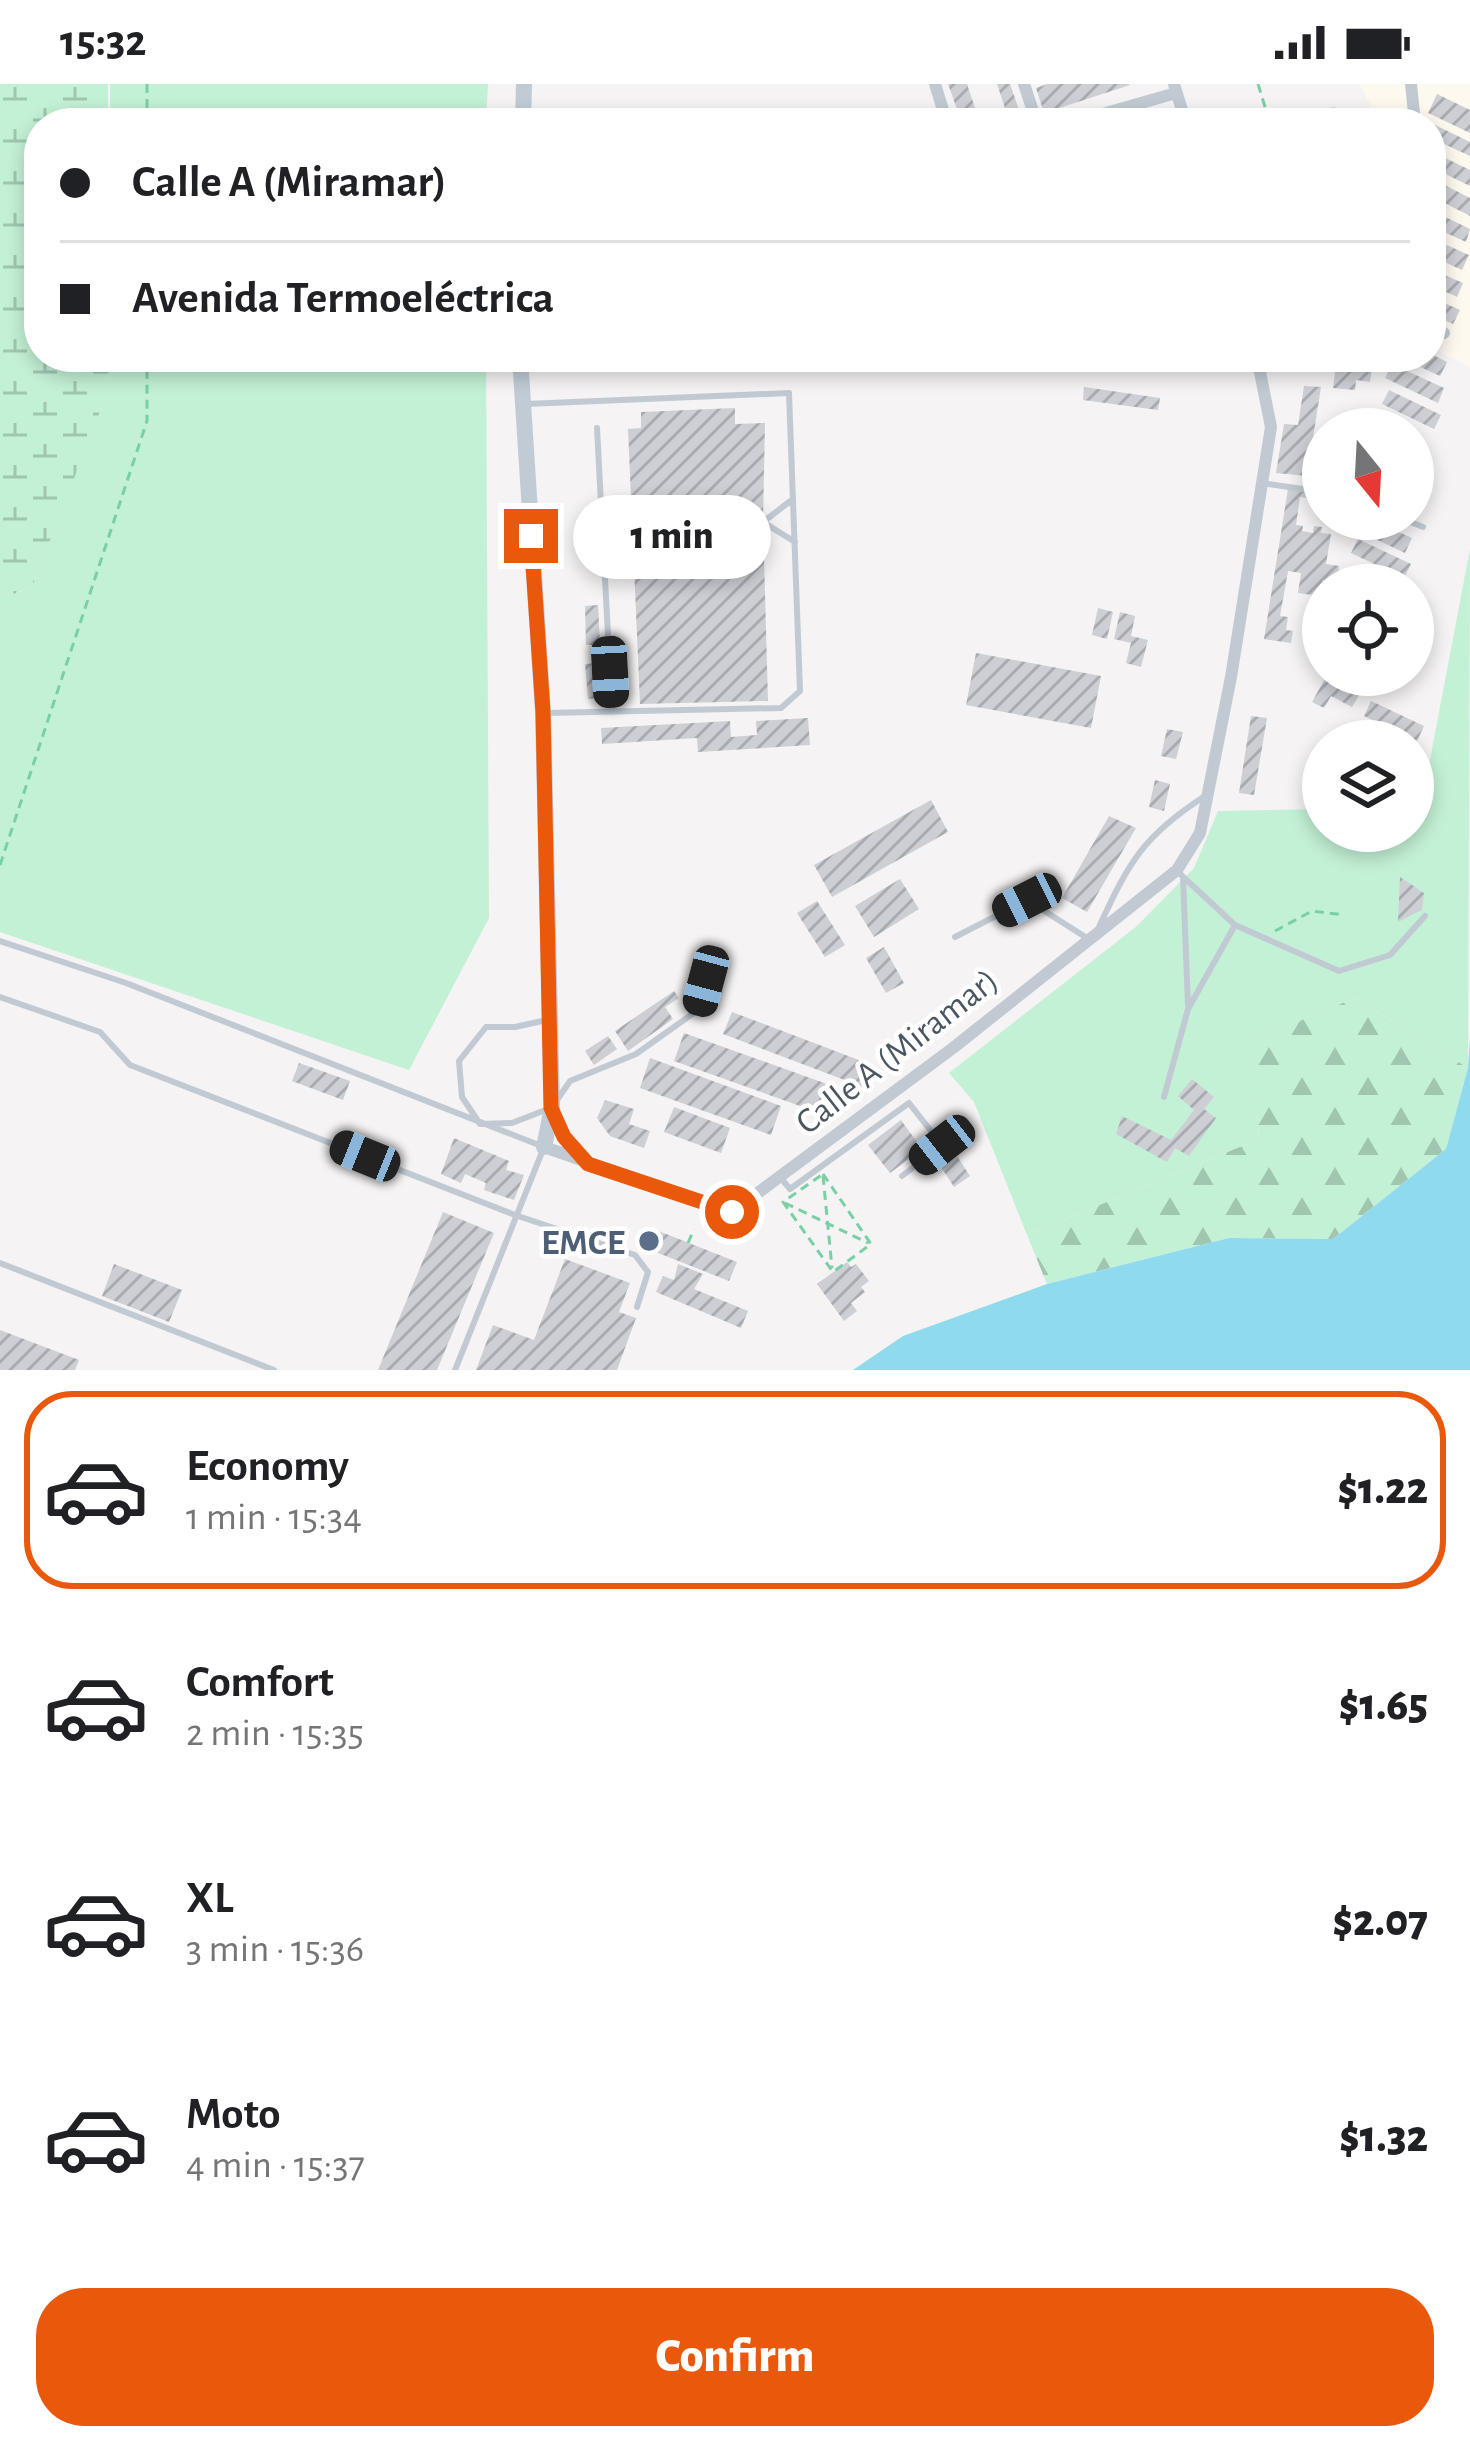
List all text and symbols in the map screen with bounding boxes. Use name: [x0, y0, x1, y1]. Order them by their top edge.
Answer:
text: 15:32: [60, 19, 147, 64]
text: Calle A (Miramar): [132, 160, 447, 205]
text: Avenida Termoeléctrica: [132, 276, 554, 321]
north arrow: [1302, 408, 1434, 540]
map controls: [1302, 408, 1434, 852]
callout: 1 min: [573, 494, 771, 578]
route end: [504, 509, 558, 563]
text: 1 min: [630, 517, 714, 556]
button: locate: [1302, 564, 1434, 696]
car: [590, 635, 630, 709]
button: layers: [1302, 720, 1434, 852]
car: [987, 868, 1067, 932]
car: [679, 942, 733, 1020]
street label: Calle A (Miramar): [790, 962, 1005, 1141]
car: [903, 1109, 981, 1181]
car: [325, 1126, 405, 1186]
route start: [705, 1185, 759, 1239]
place label: EMCE: [541, 1225, 625, 1261]
marker: EMCE: [636, 1228, 662, 1254]
icon: car: [42, 1436, 150, 1544]
text: Economy: [186, 1444, 349, 1489]
text: $1.22: [1337, 1467, 1428, 1512]
text: 1 min · 15:34: [186, 1498, 362, 1537]
icon: car: [42, 1652, 150, 1760]
text: Comfort: [186, 1660, 334, 1705]
text: $1.65: [1339, 1683, 1428, 1728]
text: 2 min · 15:35: [186, 1714, 364, 1753]
icon: car: [42, 1868, 150, 1976]
text: XL: [186, 1876, 234, 1921]
text: $2.07: [1332, 1899, 1428, 1944]
text: 3 min · 15:36: [186, 1930, 364, 1969]
icon: car: [42, 2084, 150, 2192]
text: Moto: [186, 2092, 281, 2137]
text: $1.32: [1339, 2115, 1428, 2160]
text: 4 min · 15:37: [186, 2146, 365, 2185]
button: Confirm: [36, 2288, 1434, 2426]

